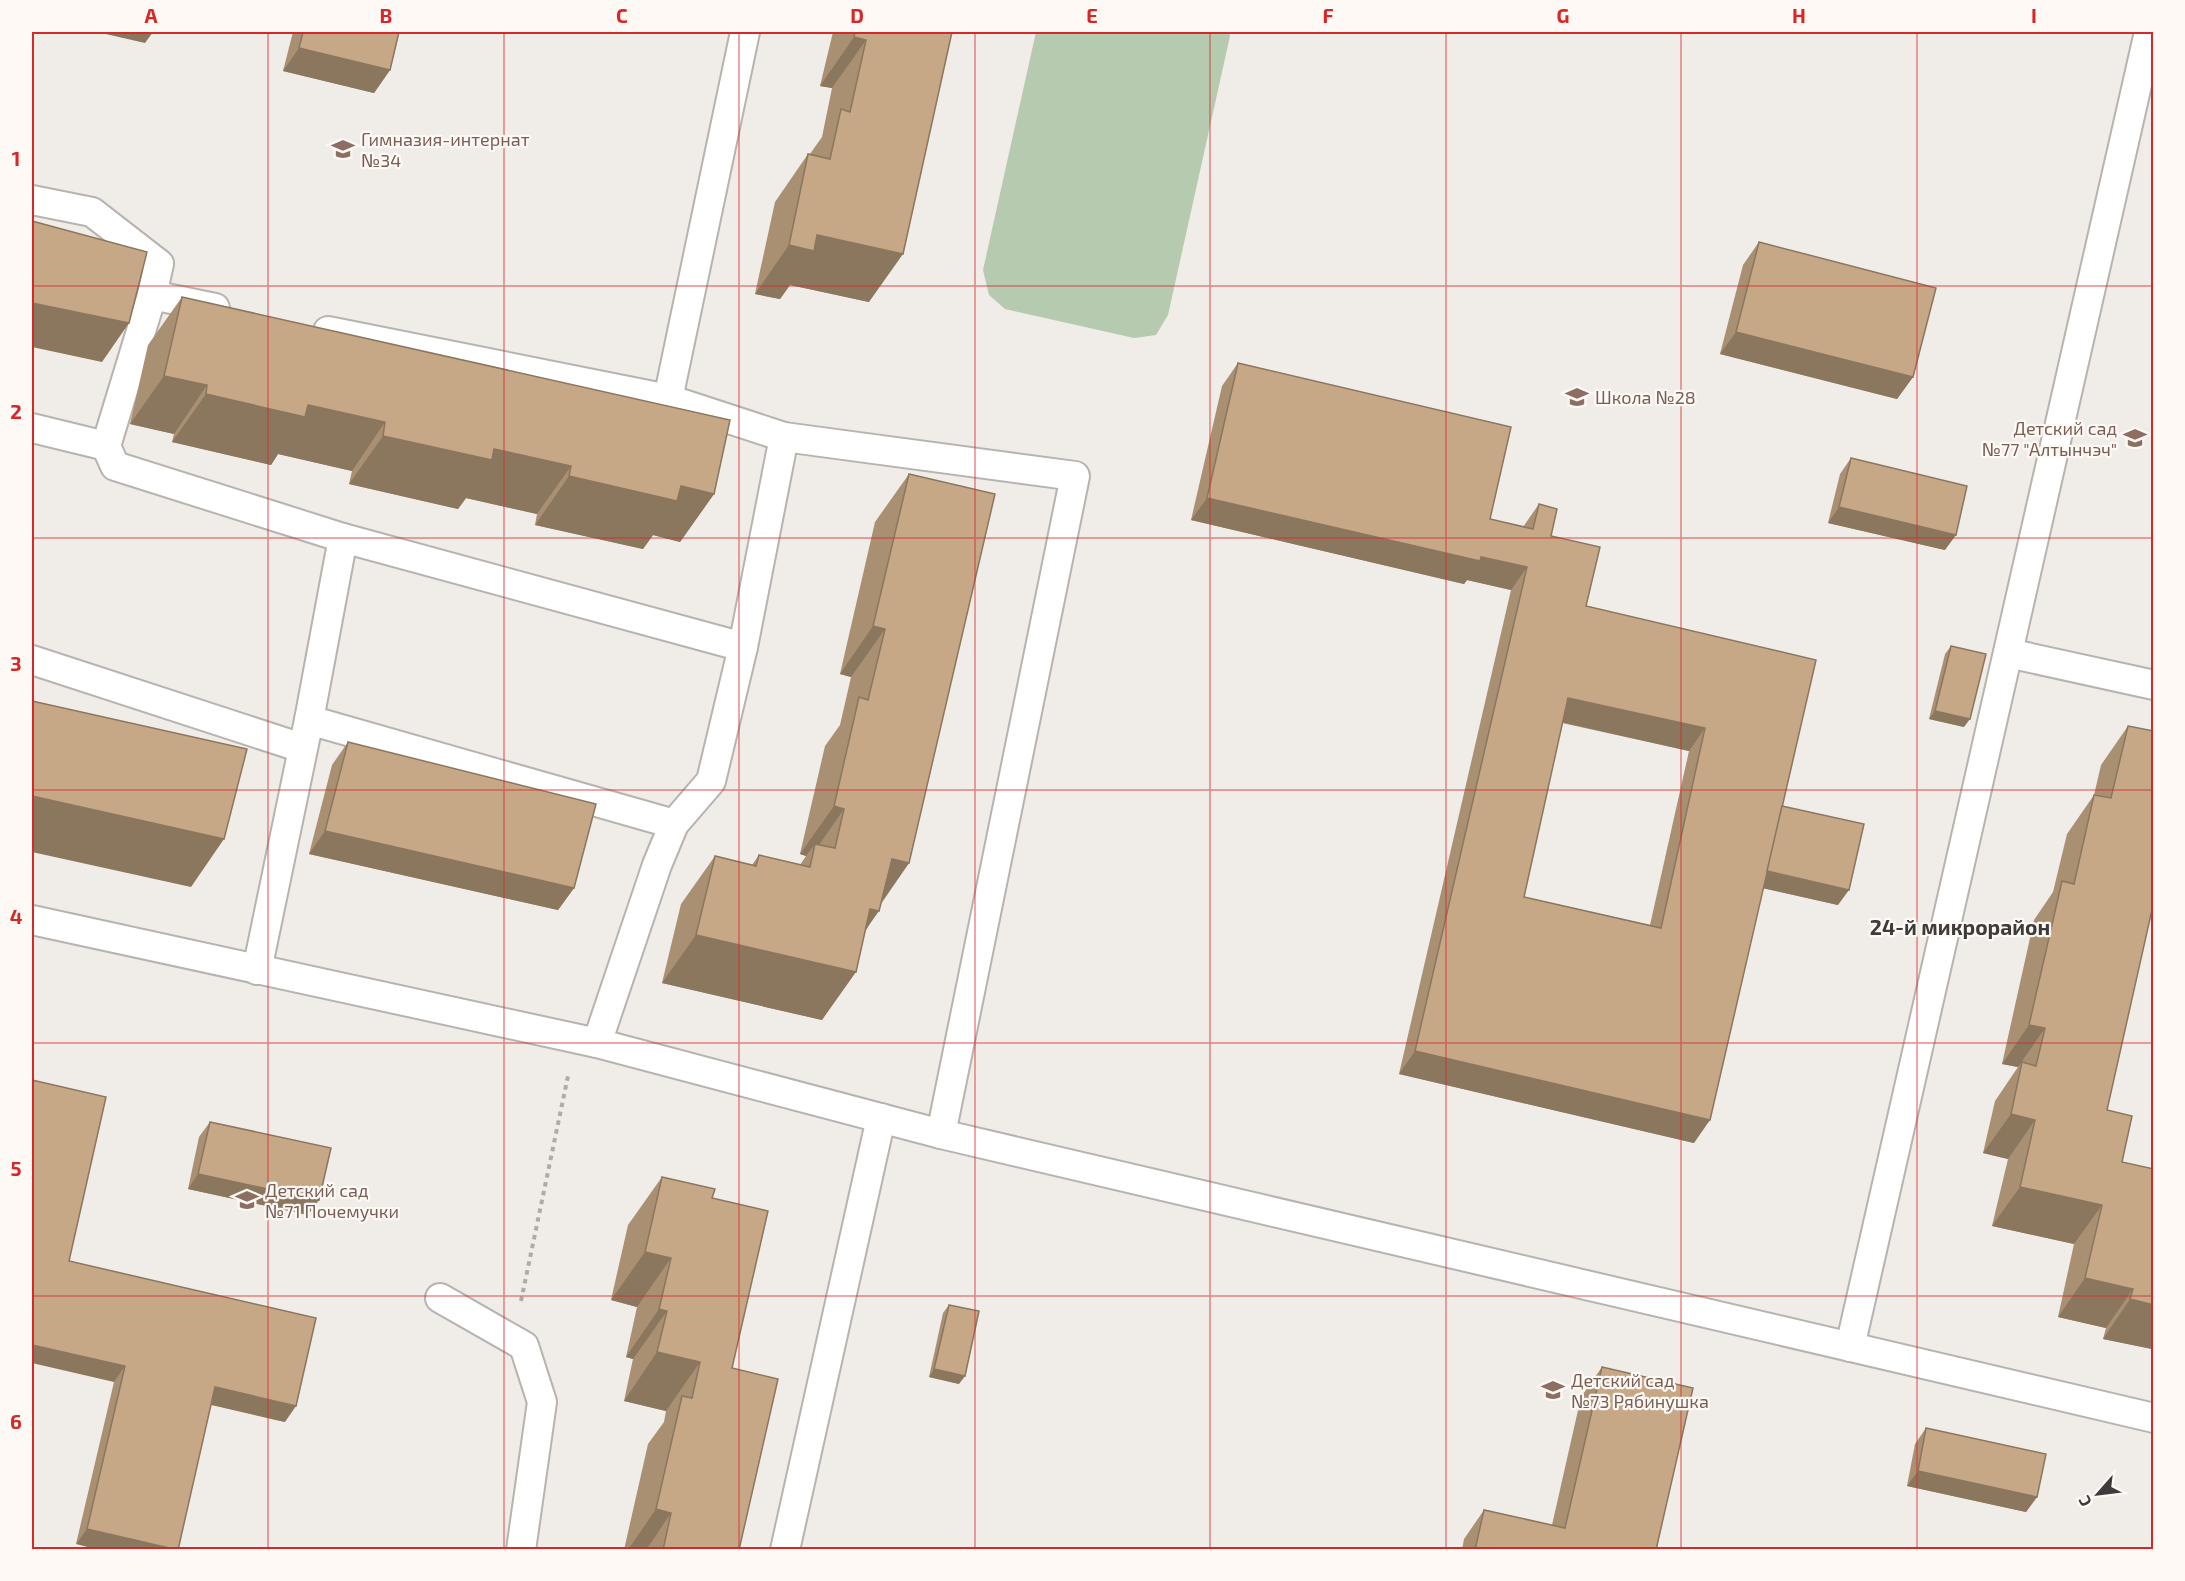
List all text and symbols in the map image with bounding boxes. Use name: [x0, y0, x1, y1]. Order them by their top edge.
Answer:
text: A: [144, 3, 158, 27]
text: B: [380, 3, 392, 27]
text: C: [616, 3, 628, 27]
text: D: [850, 3, 864, 27]
text: E: [1086, 3, 1098, 27]
text: F: [1322, 3, 1334, 27]
text: G: [1557, 3, 1569, 27]
text: H: [1792, 3, 1806, 27]
text: I: [2031, 3, 2037, 27]
place label: Гимназия-интернат №34: [361, 128, 530, 171]
school or university icon: Гимназия-интернат №34: [330, 136, 356, 162]
text: 1: [12, 146, 20, 170]
school or university icon: Школа №28: [1564, 384, 1590, 410]
place label: Школа №28: [1595, 386, 1696, 408]
text: 2: [10, 399, 22, 423]
place label: Детский сад №77 "Алтынчэч": [1982, 417, 2117, 460]
school or university icon: Детский сад №77 "Алтынчэч": [2122, 425, 2148, 451]
text: 3: [10, 651, 22, 675]
text: 4: [10, 904, 23, 928]
district label: 24-й микрорайон: [1870, 914, 2050, 939]
text: 5: [10, 1156, 22, 1180]
place label: Детский сад №71 Почемучки: [265, 1179, 399, 1222]
school or university icon: Детский сад №71 Почемучки: [234, 1187, 260, 1213]
place label: Детский сад №73 Рябинушка: [1571, 1369, 1709, 1412]
school or university icon: Детский сад №73 Рябинушка: [1540, 1377, 1566, 1403]
text: 6: [10, 1409, 22, 1433]
north arrow: [2068, 1464, 2128, 1524]
text: С: [2074, 1493, 2095, 1510]

